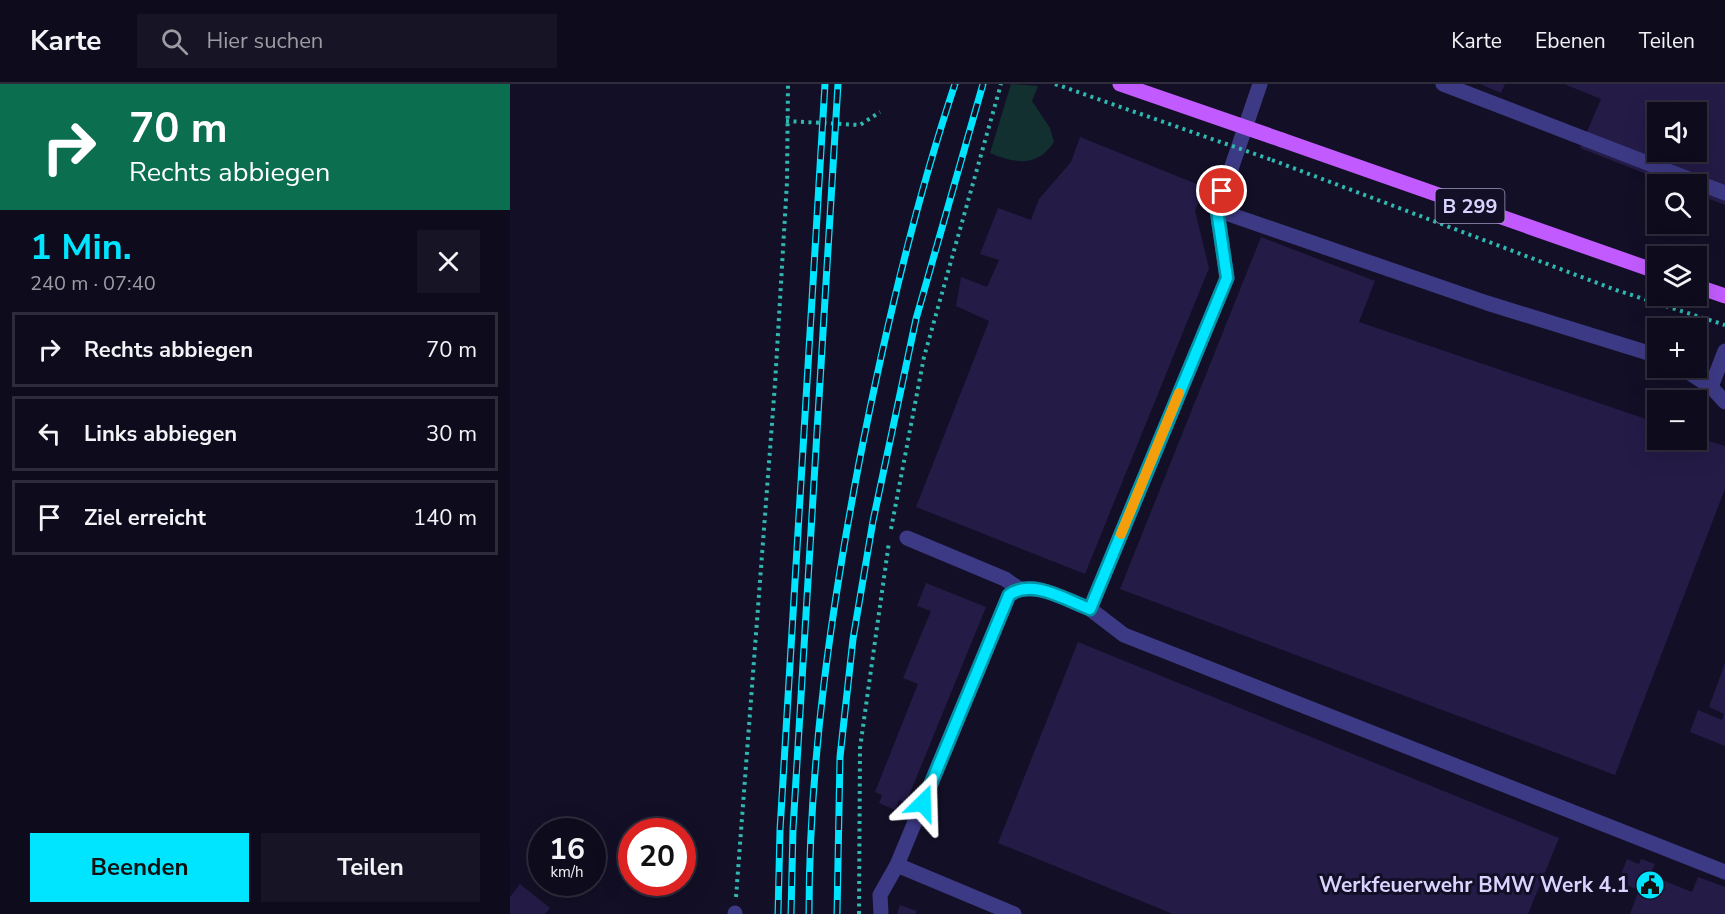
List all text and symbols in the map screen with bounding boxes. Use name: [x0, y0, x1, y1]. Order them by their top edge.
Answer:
search box: [137, 14, 557, 68]
text: Karte: [30, 22, 101, 60]
icon: search: [158, 25, 191, 58]
text: Hier suchen: [206, 26, 323, 56]
text: Karte: [1451, 27, 1502, 55]
text: Ebenen: [1535, 27, 1606, 55]
text: Teilen: [1639, 27, 1695, 55]
text: 70 m: [129, 100, 228, 157]
map controls: [1647, 102, 1707, 450]
button: sound: [1647, 102, 1707, 162]
icon: right: [30, 108, 108, 186]
text: Rechts abbiegen: [129, 154, 330, 191]
pin: [1196, 165, 1247, 216]
icon: arrive: [1205, 174, 1238, 207]
button: search: [1647, 174, 1707, 234]
road number: B 299: [1436, 189, 1504, 223]
text: 1 Min.: [30, 223, 132, 272]
button: close: [417, 230, 480, 293]
button: layers: [1647, 246, 1707, 306]
text: 240 m · 07:40: [30, 270, 156, 297]
button: +: [1647, 318, 1707, 378]
icon: right: [33, 333, 66, 366]
text: Rechts abbiegen: [84, 335, 253, 365]
text: 70 m: [426, 335, 477, 365]
button: −: [1647, 390, 1707, 450]
icon: left: [33, 417, 66, 450]
text: Links abbiegen: [84, 419, 237, 449]
text: 30 m: [426, 419, 477, 449]
icon: arrive: [33, 501, 66, 534]
text: Ziel erreicht: [84, 503, 206, 533]
text: 140 m: [413, 503, 477, 533]
position arrow: [891, 771, 955, 835]
speed limit sign: 20: [618, 818, 696, 896]
text: 16: [549, 829, 585, 870]
button: Beenden: [30, 833, 249, 902]
button: Teilen: [261, 833, 480, 902]
text: km/h: [550, 862, 584, 882]
public building icon: Werkfeuerwehr BMW Werk 4.1: [1634, 869, 1666, 901]
place label: Werkfeuerwehr BMW Werk 4.1: [1319, 871, 1629, 899]

